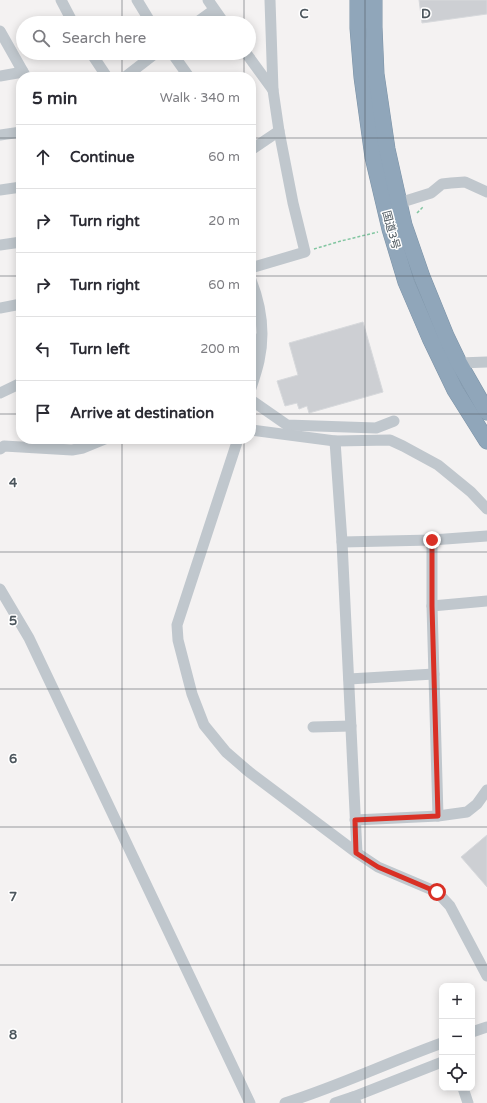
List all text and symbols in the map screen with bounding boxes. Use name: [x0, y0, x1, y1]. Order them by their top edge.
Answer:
text: C: [299, 6, 309, 22]
text: D: [421, 6, 431, 22]
search box: [16, 16, 256, 60]
icon: search: [30, 27, 52, 49]
text: Search here: [62, 29, 146, 47]
text: 5 min: [32, 88, 77, 109]
text: Walk · 340 m: [160, 90, 240, 106]
icon: ahead: [32, 146, 54, 168]
text: Continue: [70, 148, 134, 166]
text: 60 m: [208, 149, 240, 165]
street label: 国道3号: [380, 209, 402, 251]
icon: right: [32, 210, 54, 232]
text: Turn right: [70, 212, 140, 230]
text: 20 m: [208, 213, 240, 229]
icon: right: [32, 274, 54, 296]
text: Turn right: [70, 276, 140, 294]
text: 60 m: [208, 277, 240, 293]
icon: left: [32, 338, 54, 360]
text: Turn left: [70, 340, 130, 358]
text: 200 m: [200, 341, 240, 357]
icon: arrive: [32, 402, 54, 424]
text: Arrive at destination: [70, 404, 214, 422]
text: 4: [9, 475, 18, 491]
route end: [423, 531, 441, 549]
text: 5: [9, 613, 17, 629]
text: 6: [9, 751, 17, 767]
route start: [428, 883, 446, 901]
text: 7: [9, 889, 17, 905]
map controls: [439, 983, 475, 1091]
button: +: [439, 983, 475, 1019]
button: −: [439, 1019, 475, 1055]
text: 8: [9, 1027, 17, 1043]
button: locate: [439, 1055, 475, 1091]

